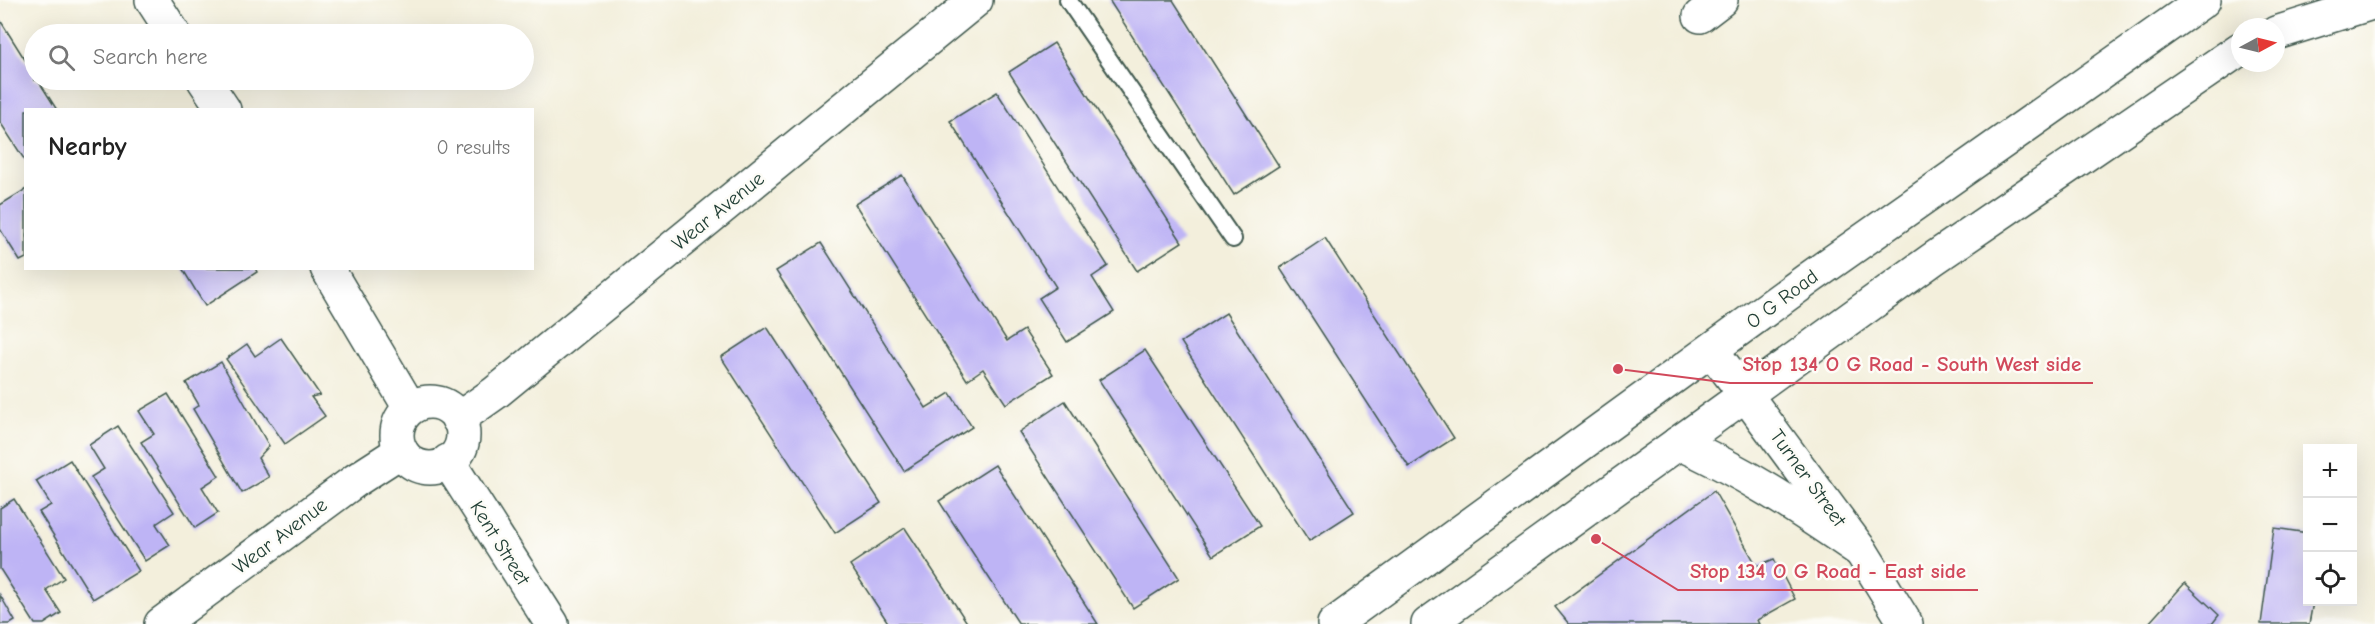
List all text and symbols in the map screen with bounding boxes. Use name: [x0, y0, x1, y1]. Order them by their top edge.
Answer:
north arrow: [2231, 18, 2285, 72]
search box: [24, 24, 534, 90]
icon: search: [45, 41, 78, 74]
text: Search here: [93, 44, 208, 70]
text: Nearby: [48, 132, 127, 162]
text: 0 results: [437, 136, 510, 159]
street label: Wear Avenue: [667, 167, 769, 255]
street label: O G Road: [1742, 265, 1822, 333]
callout: Stop 134 O G Road - South West side: [1730, 344, 2093, 383]
text: Stop 134 O G Road - South West side: [1743, 352, 2081, 376]
street label: Turner Street: [1765, 425, 1852, 532]
map controls: [2303, 444, 2357, 606]
button: +: [2303, 444, 2357, 498]
street label: Wear Avenue: [228, 493, 332, 579]
street label: Kent Street: [465, 497, 536, 590]
button: −: [2303, 498, 2357, 552]
callout: Stop 134 O G Road - East side: [1678, 551, 1978, 590]
button: locate: [2303, 552, 2357, 606]
text: Stop 134 O G Road - East side: [1690, 559, 1966, 583]

